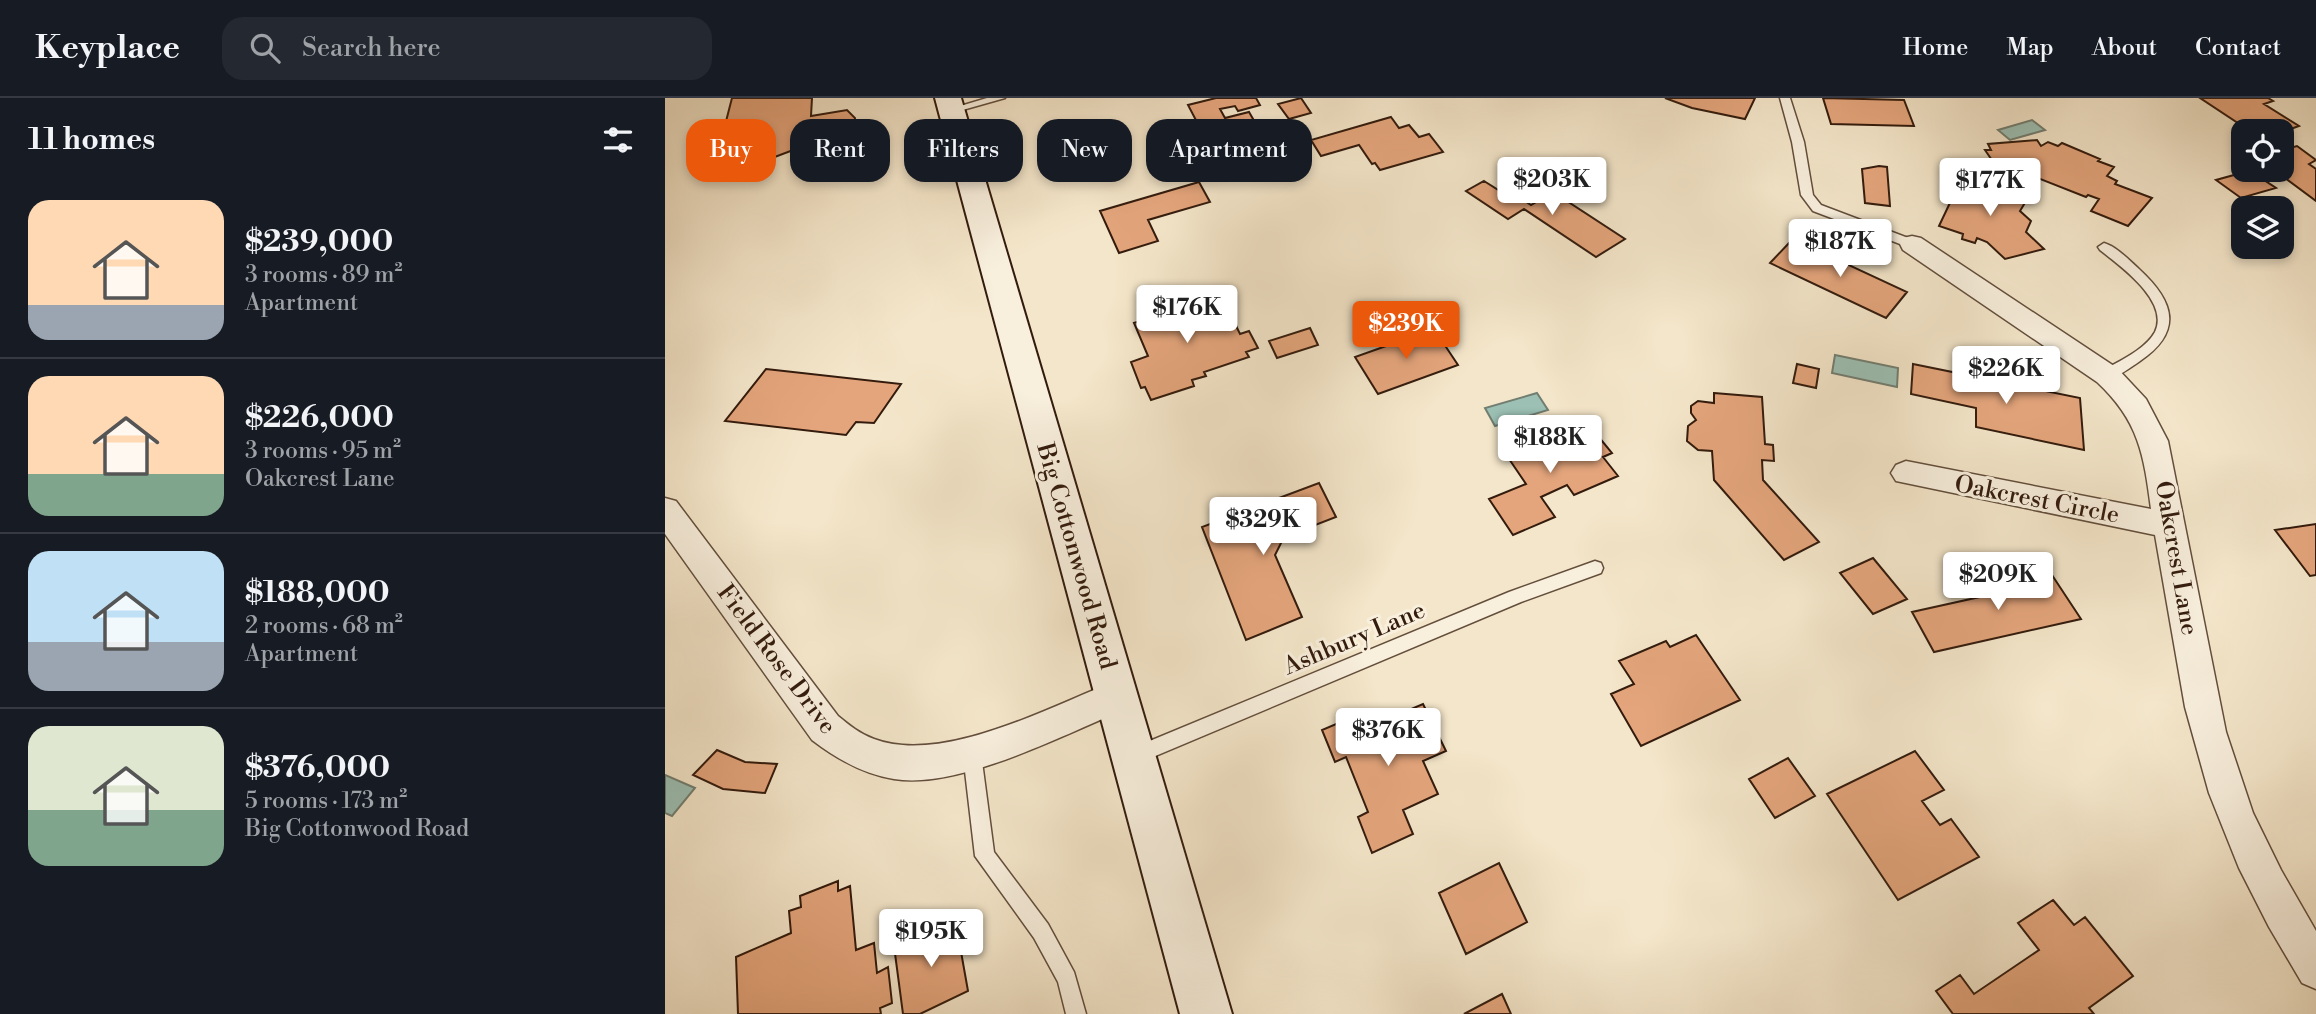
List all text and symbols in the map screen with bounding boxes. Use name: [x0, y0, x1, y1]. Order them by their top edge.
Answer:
search box: [222, 17, 712, 80]
text: Keyplace: [35, 28, 180, 69]
icon: search: [246, 29, 284, 67]
text: Search here: [302, 32, 441, 64]
text: Home: [1903, 33, 1968, 63]
text: Map: [2006, 33, 2054, 63]
text: About: [2092, 33, 2157, 63]
text: Contact: [2195, 33, 2281, 63]
chip: Buy: [686, 119, 776, 182]
chip: Rent: [790, 119, 890, 182]
chip: Filters: [904, 119, 1023, 182]
chip: New: [1037, 119, 1132, 182]
chip: Apartment: [1146, 119, 1312, 182]
map controls: [2231, 119, 2294, 259]
button: locate: [2231, 119, 2294, 182]
text: 11 homes: [28, 121, 155, 159]
icon: filters: [599, 121, 637, 159]
pin: $203K: [1503, 158, 1601, 217]
pin: $177K: [1941, 158, 2039, 218]
text: $203K: [1513, 166, 1591, 194]
text: $177K: [1956, 167, 2024, 195]
button: layers: [2231, 196, 2294, 259]
pin: $187K: [1791, 220, 1889, 279]
text: $239,000: [245, 223, 393, 261]
icon: home: [84, 228, 168, 312]
text: $187K: [1805, 228, 1875, 256]
text: 3 rooms · 89 m²: [245, 261, 402, 289]
pin: $176K: [1138, 286, 1236, 345]
text: Apartment: [245, 289, 358, 317]
text: $176K: [1152, 294, 1222, 322]
pin: $239K: [1357, 302, 1455, 361]
text: $239K: [1368, 310, 1444, 338]
pin: $226K: [1957, 346, 2055, 406]
text: $226K: [1968, 355, 2044, 383]
text: $226,000: [245, 399, 394, 437]
icon: home: [84, 404, 168, 488]
pin: $188K: [1501, 416, 1599, 475]
text: $188K: [1514, 424, 1586, 452]
text: 3 rooms · 95 m²: [245, 437, 401, 465]
street label: Big Cottonwood Road: [1029, 439, 1123, 673]
text: Oakcrest Lane: [245, 465, 395, 493]
street label: Oakcrest Circle: [1952, 469, 2122, 531]
street label: Oakcrest Lane: [2148, 479, 2204, 638]
pin: $329K: [1214, 498, 1312, 557]
text: $329K: [1225, 506, 1301, 534]
pin: $209K: [1949, 552, 2047, 612]
text: $209K: [1959, 561, 2037, 589]
text: $188,000: [245, 574, 390, 612]
icon: home: [84, 579, 168, 663]
street label: Field Rose Drive: [710, 579, 842, 740]
street label: Ashbury Lane: [1278, 596, 1430, 683]
text: 2 rooms · 68 m²: [245, 612, 403, 640]
text: Apartment: [245, 640, 358, 668]
pin: $376K: [1339, 708, 1437, 768]
text: $376K: [1352, 717, 1424, 745]
text: $376,000: [245, 749, 390, 787]
icon: home: [84, 754, 168, 838]
text: 5 rooms · 173 m²: [245, 787, 407, 815]
text: Big Cottonwood Road: [245, 815, 469, 843]
pin: $195K: [882, 910, 980, 969]
text: $195K: [895, 918, 967, 946]

